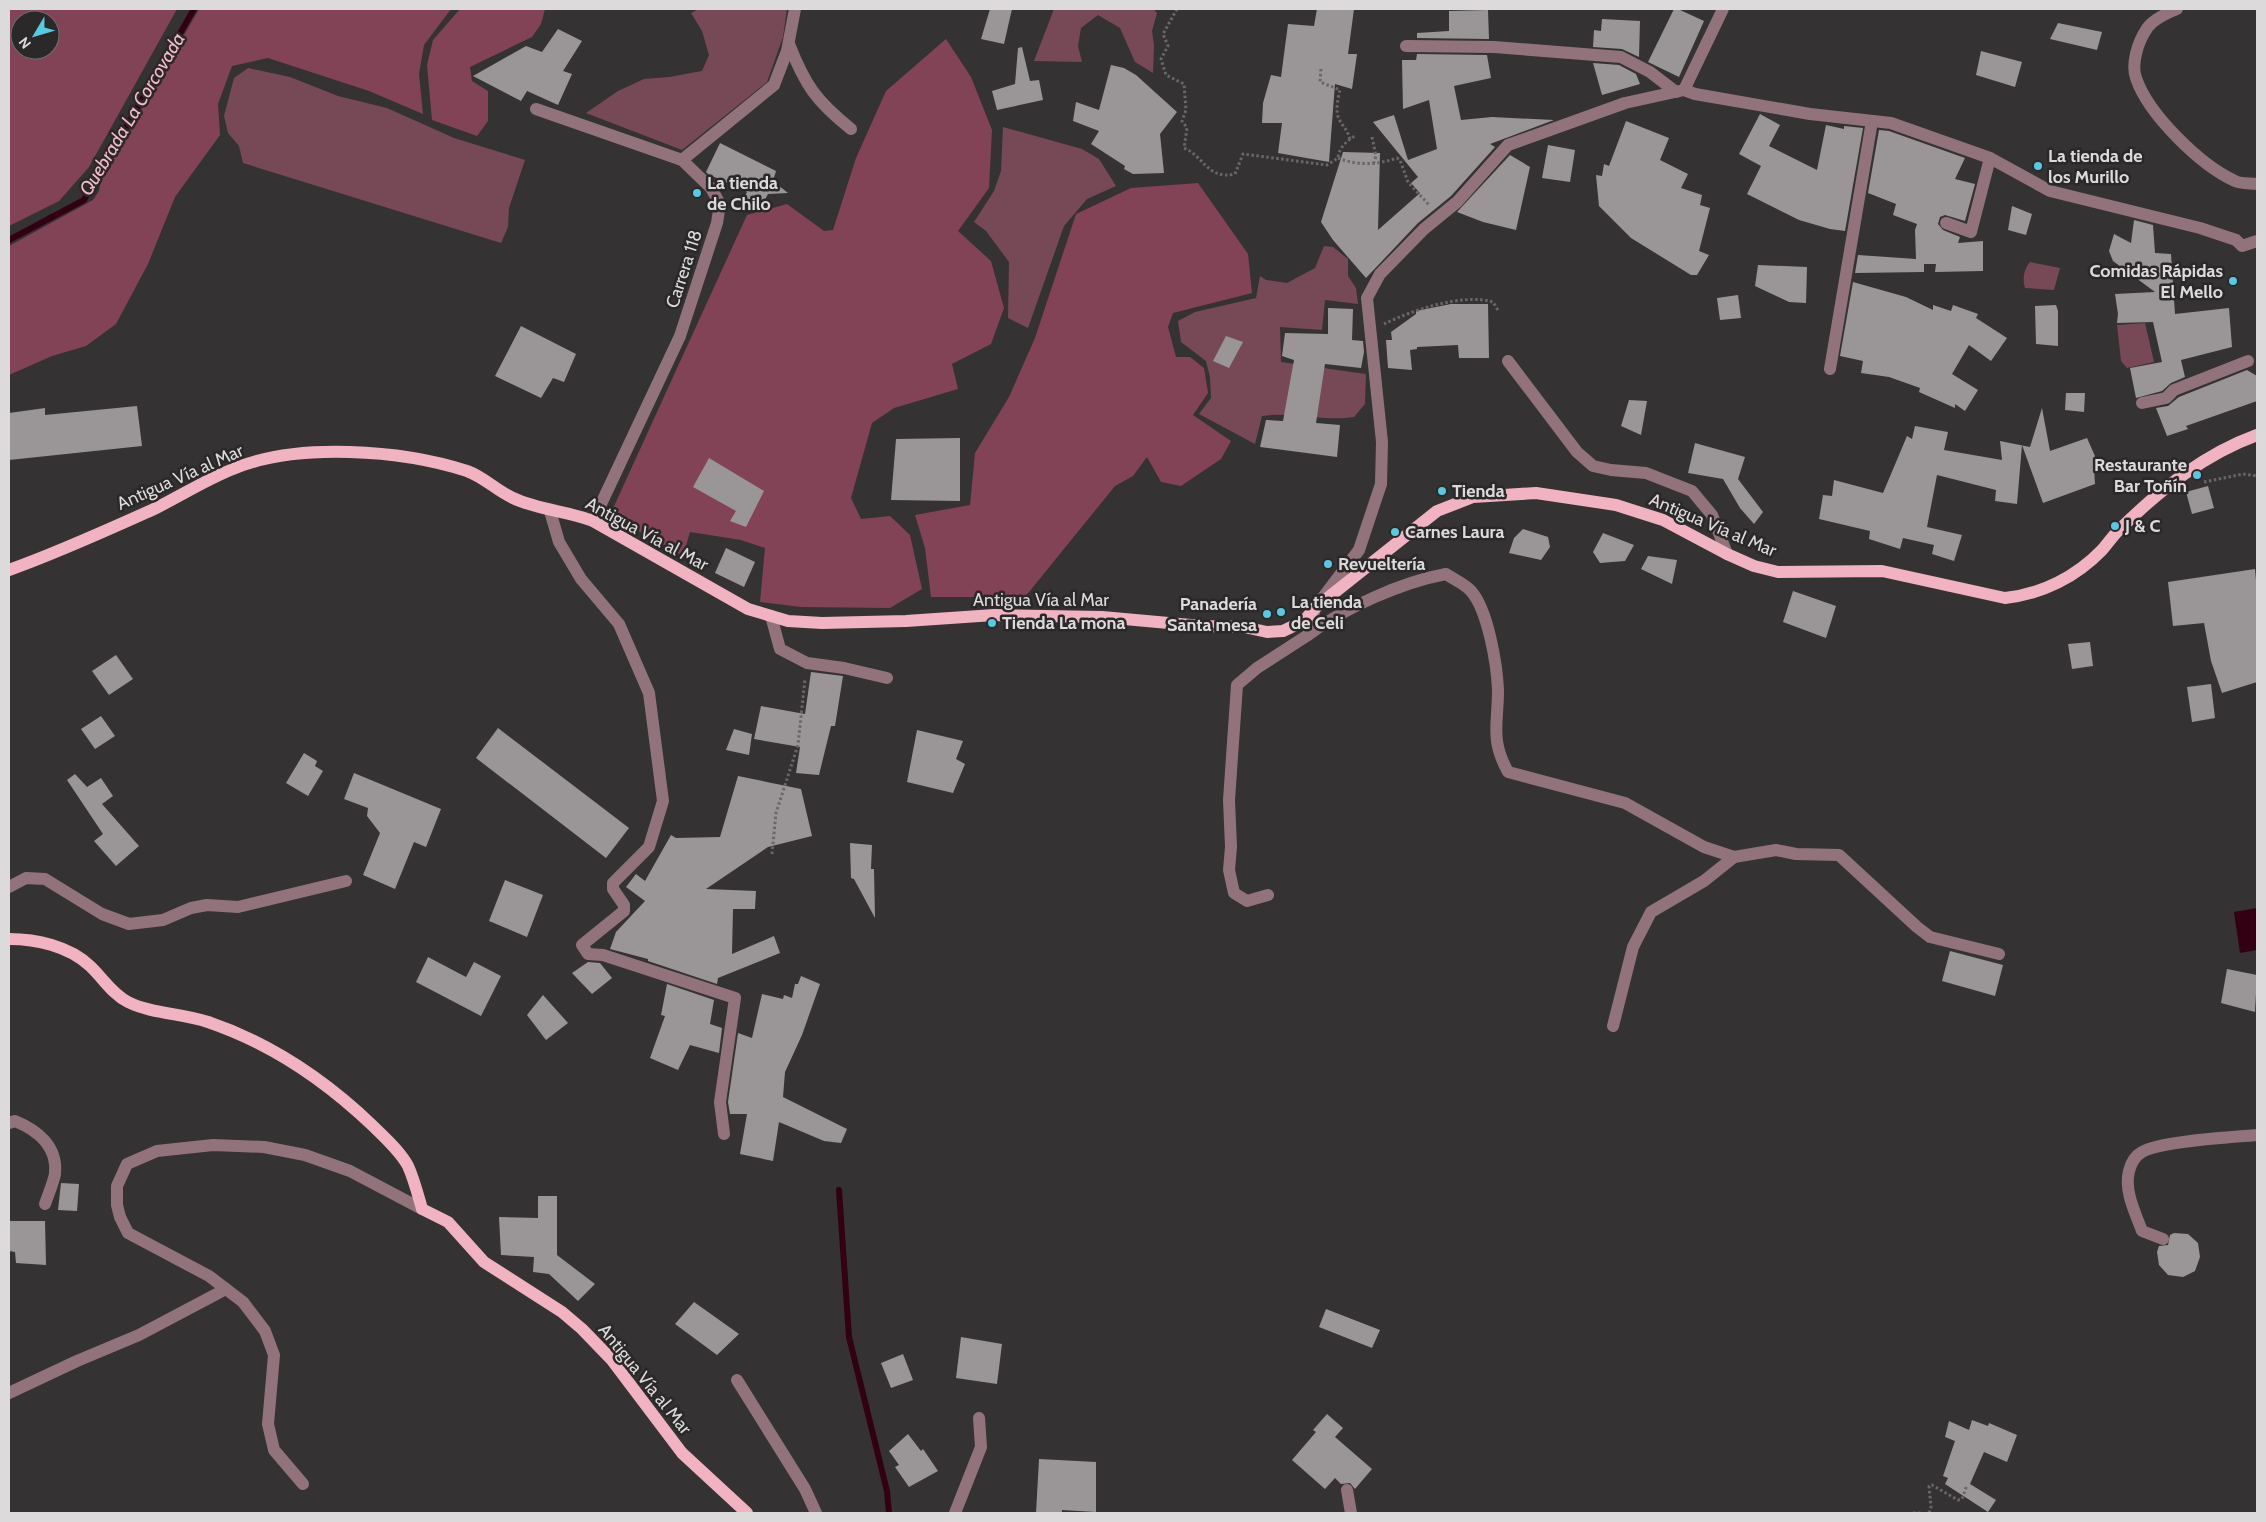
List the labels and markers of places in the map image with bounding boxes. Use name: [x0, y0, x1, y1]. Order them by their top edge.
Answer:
place label: La tienda de los Murillo: [2048, 145, 2143, 188]
marker: La tienda de los Murillo: [2032, 160, 2044, 172]
place label: La tienda de Chilo: [707, 172, 778, 215]
marker: La tienda de Chilo: [691, 187, 703, 199]
place label: Comidas Rápidas El Mello: [2089, 260, 2223, 303]
marker: Comidas Rápidas El Mello: [2227, 275, 2239, 287]
place label: Restaurante Bar Toñín: [2094, 454, 2187, 497]
marker: Restaurante Bar Toñín: [2191, 469, 2203, 481]
place label: Tienda: [1452, 480, 1505, 502]
marker: Tienda: [1436, 485, 1448, 497]
place label: J & C: [2124, 515, 2160, 537]
marker: J & C: [2109, 520, 2121, 532]
place label: Carnes Laura: [1405, 521, 1504, 543]
marker: Carnes Laura: [1389, 526, 1401, 538]
place label: Revueltería: [1338, 553, 1426, 575]
marker: Revueltería: [1322, 558, 1334, 570]
place label: La tienda de Celi: [1291, 591, 1362, 634]
place label: Panadería Santa mesa: [1167, 593, 1257, 636]
marker: La tienda de Celi: [1275, 606, 1287, 618]
marker: Panadería Santa mesa: [1261, 608, 1273, 620]
place label: Tienda La mona: [1002, 612, 1125, 634]
marker: Tienda La mona: [986, 617, 998, 629]

